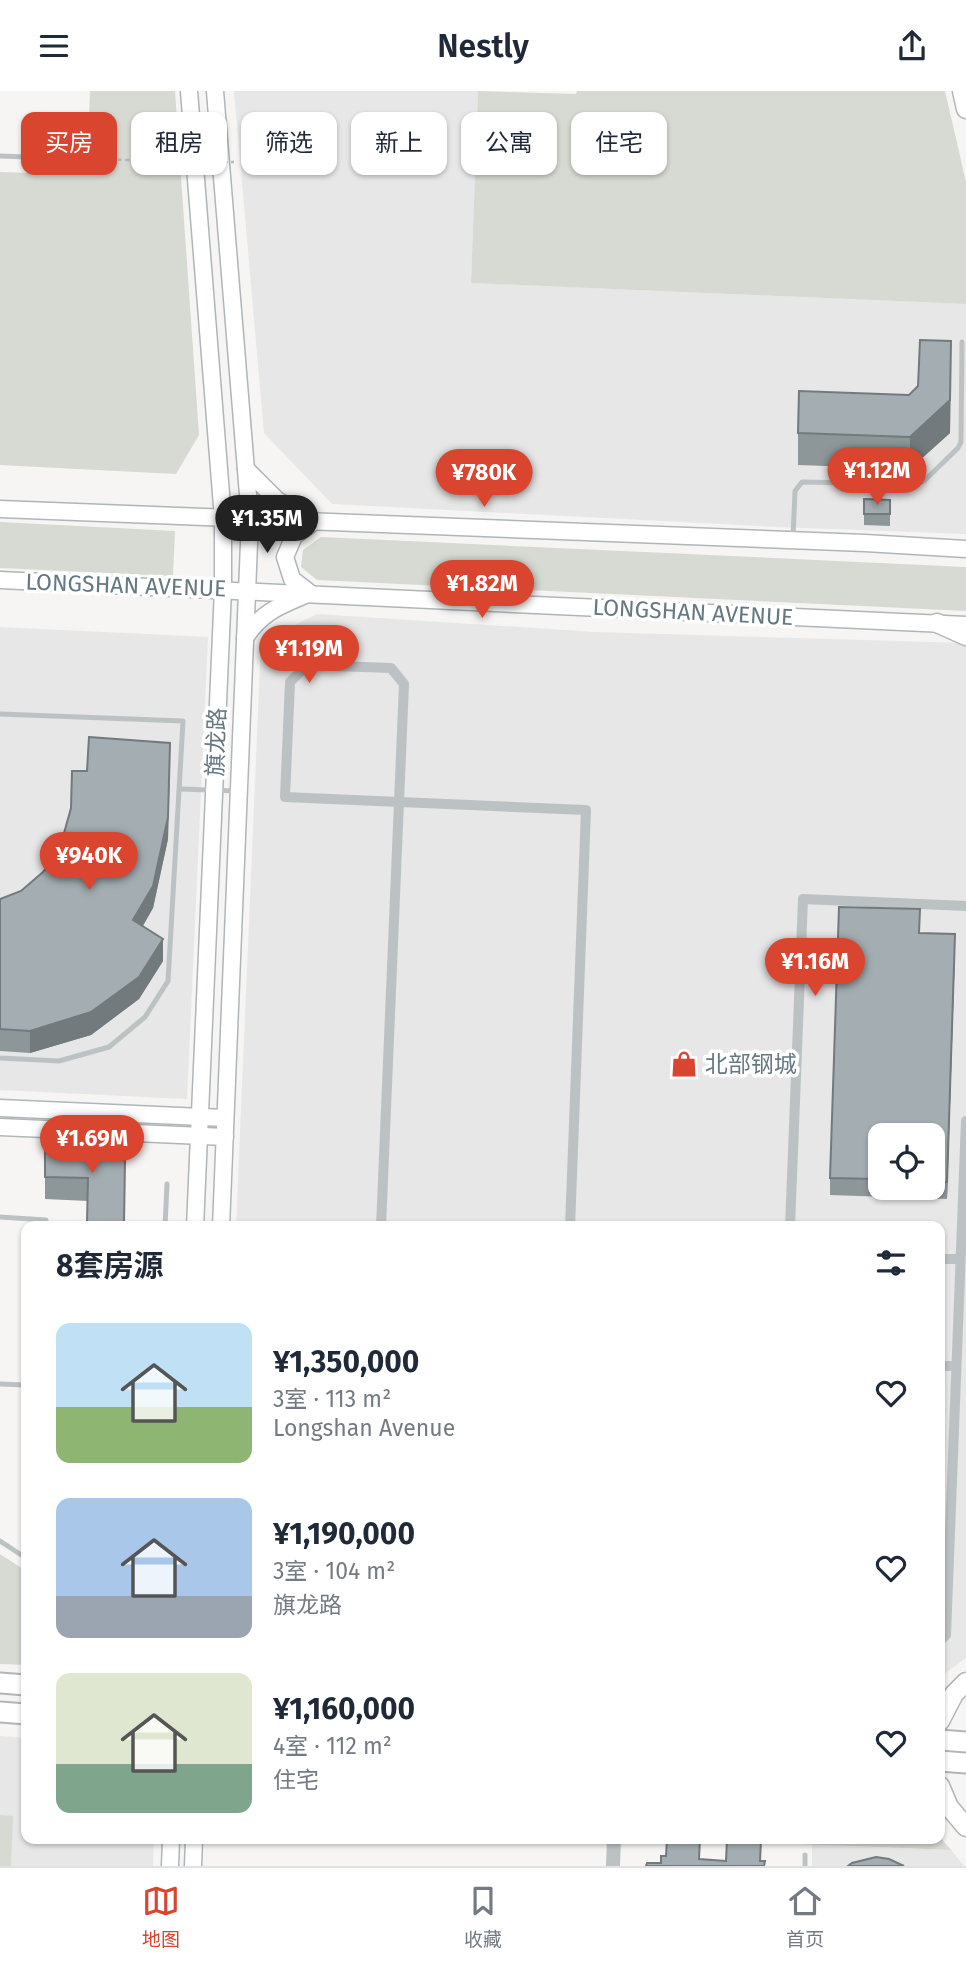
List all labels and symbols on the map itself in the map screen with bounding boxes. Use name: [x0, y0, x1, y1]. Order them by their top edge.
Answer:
pin: ¥1.12M: [820, 447, 934, 507]
pin: ¥780K: [435, 449, 533, 509]
pin: ¥1.35M: [210, 496, 324, 555]
pin: ¥1.82M: [425, 561, 539, 620]
street label: LONGSHAN AVENUE: [25, 568, 227, 602]
street label: LONGSHAN AVENUE: [592, 593, 794, 631]
pin: ¥1.19M: [252, 625, 366, 685]
street label: 旗龙路: [201, 707, 231, 777]
pin: ¥940K: [40, 833, 138, 892]
pin: ¥1.16M: [758, 939, 872, 998]
shop icon: 北部钢城: [669, 1049, 699, 1079]
place label: 北部钢城: [705, 1050, 797, 1078]
pin: ¥1.69M: [35, 1115, 149, 1175]

